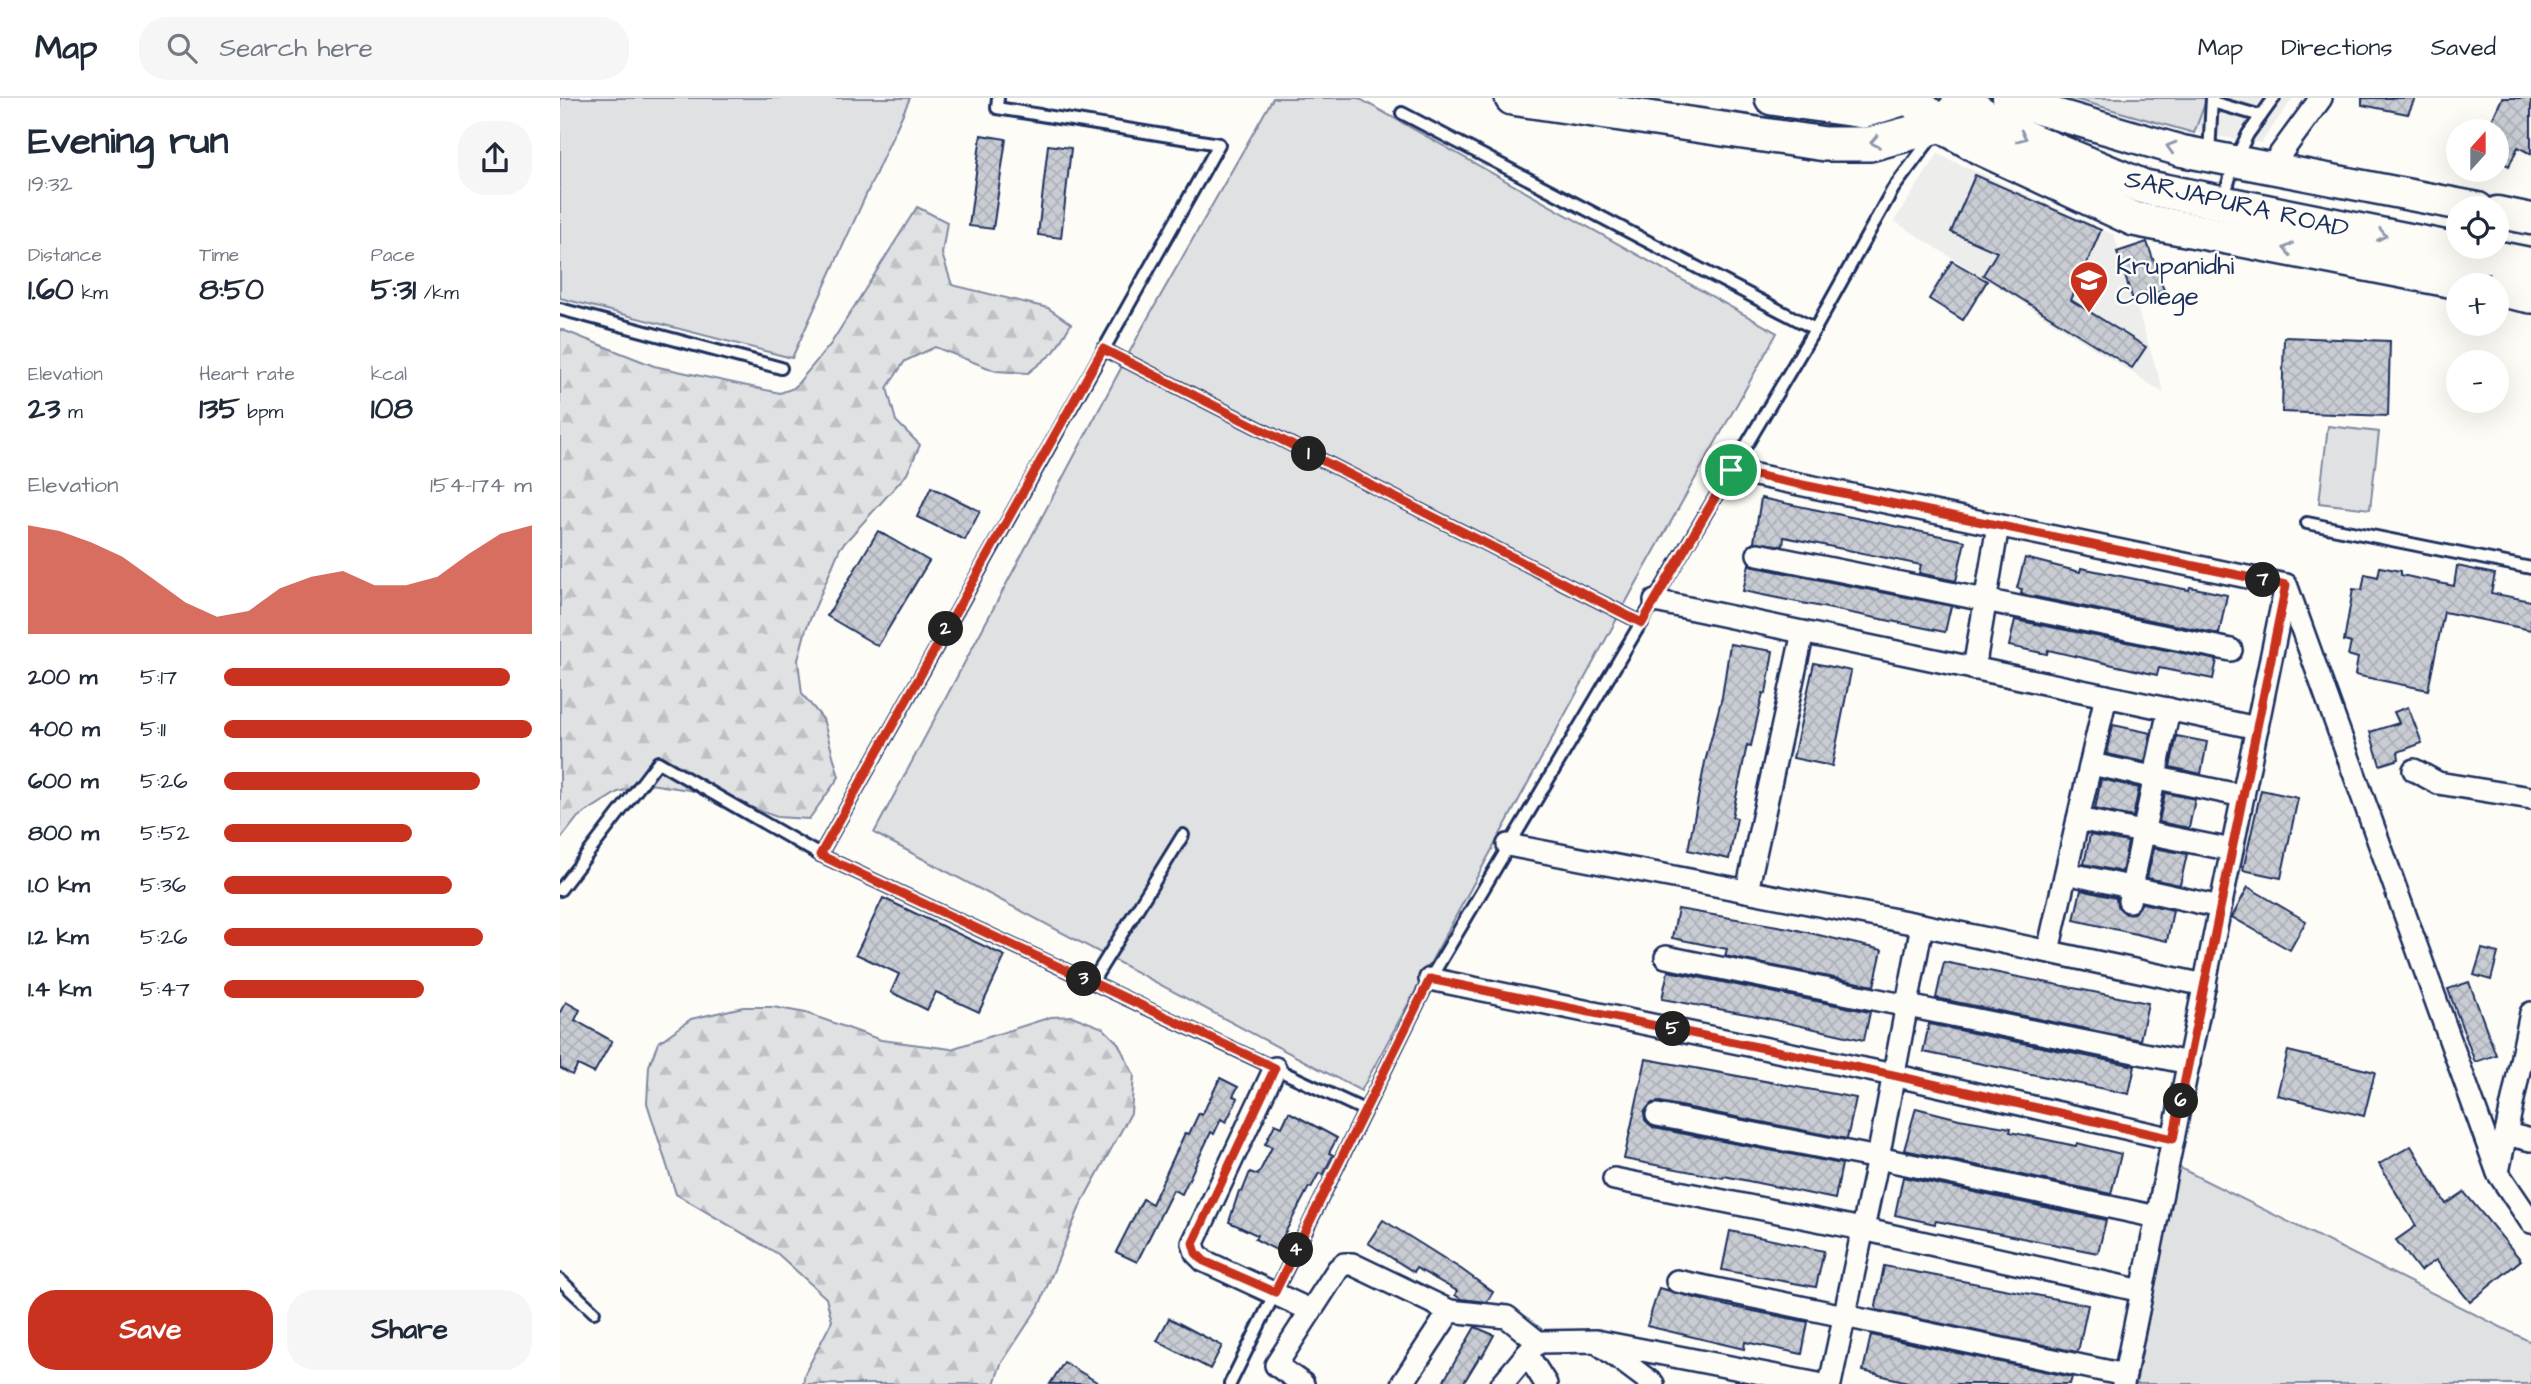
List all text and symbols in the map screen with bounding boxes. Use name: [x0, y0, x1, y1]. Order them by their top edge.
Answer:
search box: [139, 17, 629, 80]
text: Map: [35, 25, 97, 71]
icon: search: [163, 29, 201, 67]
text: Search here: [219, 30, 373, 66]
text: Map: [2198, 31, 2243, 65]
text: Directions: [2281, 31, 2393, 65]
text: Saved: [2431, 31, 2496, 65]
text: Evening run: [28, 116, 229, 168]
north arrow: [2446, 119, 2510, 182]
map controls: [2446, 119, 2509, 413]
button: share: [458, 121, 532, 195]
one-way arrow: [2015, 128, 2027, 142]
one-way arrow: [1869, 134, 1881, 149]
one-way arrow: [2165, 141, 2177, 156]
street label: SARJAPURA ROAD: [2121, 161, 2352, 247]
text: 19:32: [28, 168, 73, 200]
button: locate: [2446, 196, 2509, 259]
one-way arrow: [2376, 227, 2388, 242]
text: Distance: [28, 242, 102, 269]
text: Time: [199, 242, 239, 269]
text: Pace: [371, 242, 415, 269]
one-way arrow: [2282, 242, 2294, 257]
place label: Krupanidhi College: [2116, 248, 2234, 316]
school or university icon: Krupanidhi College: [2068, 259, 2110, 314]
text: 1.60: [28, 269, 74, 311]
text: 8:50: [199, 269, 264, 311]
text: 5:31: [371, 269, 416, 311]
button: +: [2446, 273, 2509, 336]
text: km: [74, 280, 108, 307]
text: /km: [416, 280, 459, 307]
button: −: [2446, 350, 2509, 413]
text: Elevation: [28, 361, 103, 388]
text: Heart rate: [199, 361, 295, 388]
text: kcal: [371, 361, 407, 388]
text: 23: [28, 388, 60, 430]
text: 135: [199, 388, 240, 430]
text: 108: [371, 388, 413, 430]
text: m: [60, 399, 83, 426]
text: bpm: [240, 399, 283, 426]
pin: 1: [1292, 436, 1326, 472]
text: 1: [1307, 440, 1310, 467]
pin: [1701, 440, 1761, 500]
icon: arrive: [1712, 451, 1750, 489]
text: Elevation: [28, 469, 119, 501]
text: 154–174 m: [430, 469, 532, 501]
pin: 7: [2246, 562, 2280, 598]
text: 7: [2257, 566, 2268, 593]
pin: 2: [928, 612, 964, 646]
text: 2: [940, 615, 951, 642]
text: 200 m: [28, 661, 97, 693]
text: 5:17: [140, 661, 177, 693]
text: 400 m: [28, 713, 100, 745]
text: 5:11: [140, 713, 166, 745]
text: 600 m: [28, 765, 99, 797]
text: 5:26: [140, 765, 188, 797]
text: 800 m: [28, 817, 99, 849]
text: 5:52: [140, 817, 190, 849]
text: 1.0 km: [28, 869, 90, 901]
text: 5:36: [140, 869, 186, 901]
text: 1.2 km: [28, 921, 89, 953]
text: 5:26: [140, 921, 188, 953]
pin: 3: [1066, 962, 1102, 996]
text: 3: [1079, 965, 1088, 992]
text: 1.4 km: [28, 973, 91, 1005]
text: 5:47: [140, 973, 190, 1005]
pin: 5: [1656, 1012, 1690, 1046]
text: 5: [1666, 1015, 1679, 1042]
pin: 6: [2164, 1084, 2198, 1118]
text: 6: [2175, 1087, 2186, 1114]
pin: 4: [1278, 1232, 1314, 1268]
text: 4: [1289, 1236, 1302, 1263]
button: Save: [28, 1290, 273, 1370]
button: Share: [287, 1290, 532, 1370]

